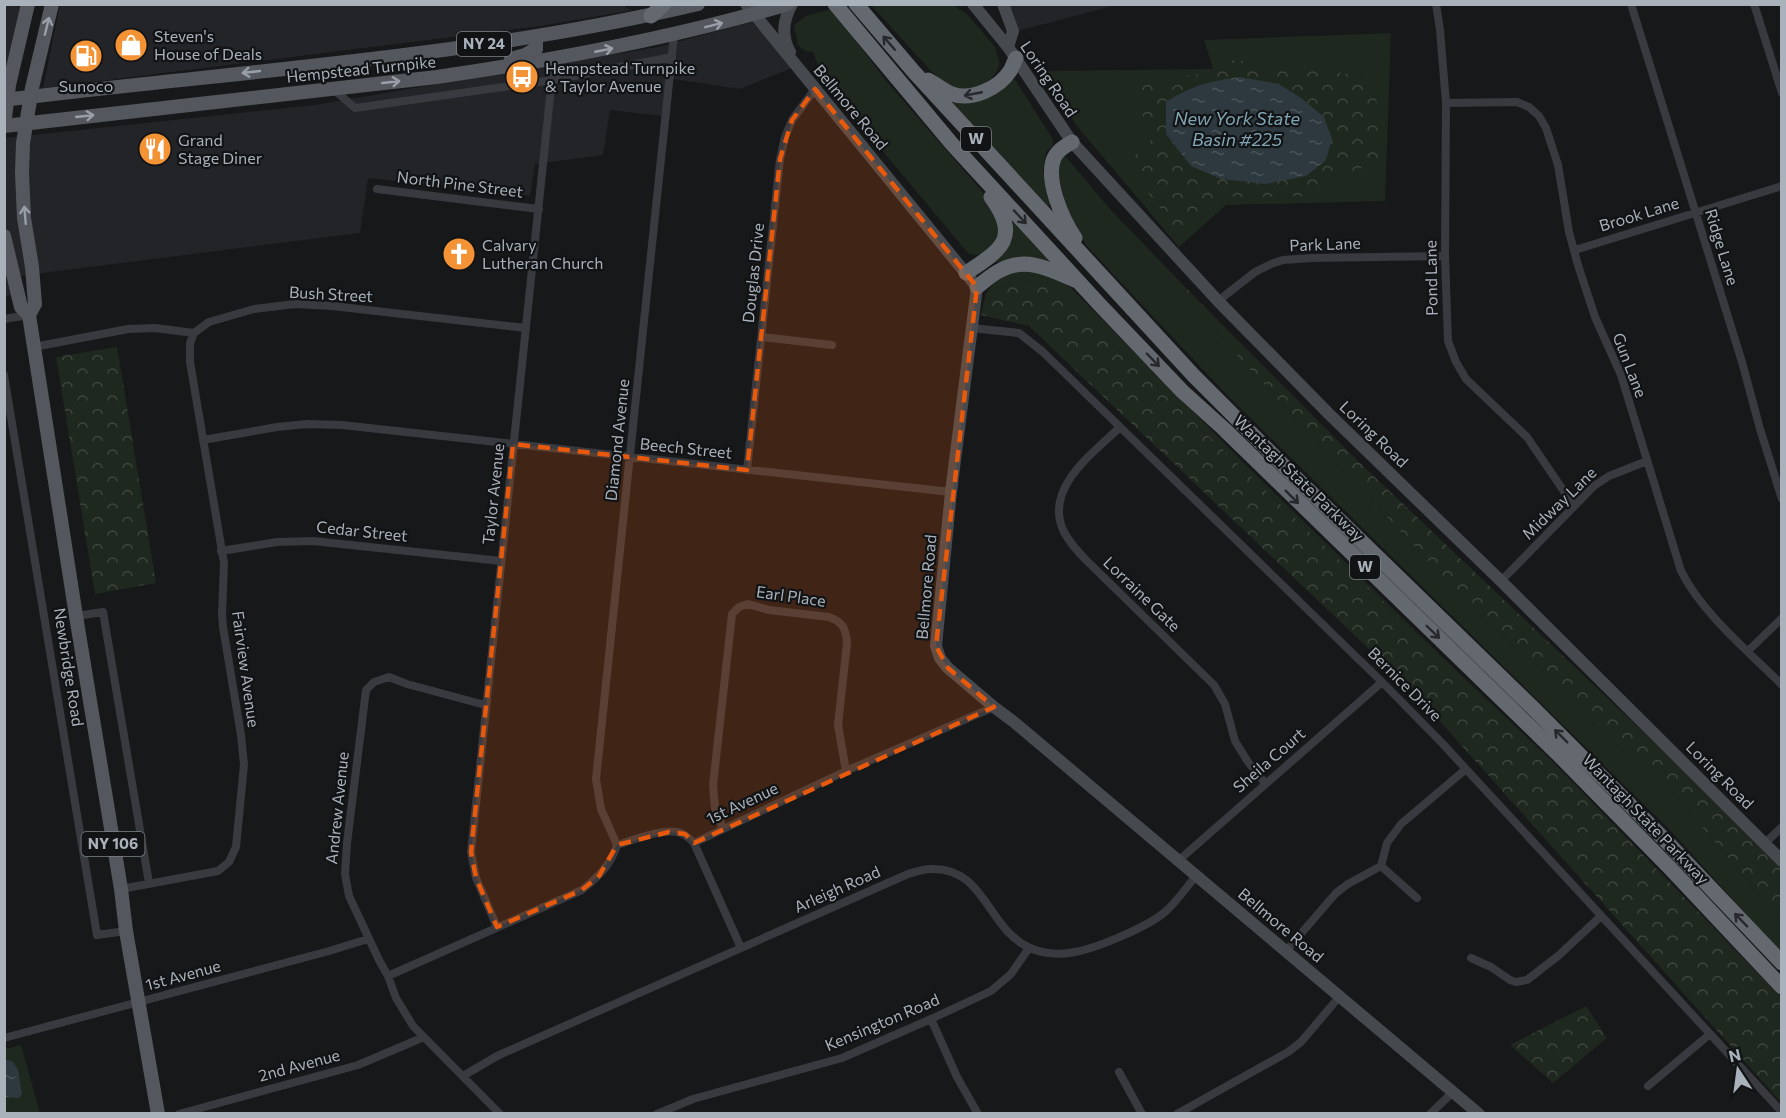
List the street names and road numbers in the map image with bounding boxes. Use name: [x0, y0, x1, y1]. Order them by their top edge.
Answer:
road number: NY 24: [457, 32, 511, 56]
street label: Loring Road: [1017, 37, 1082, 120]
street label: Hempstead Turnpike: [285, 51, 437, 86]
street label: Bellmore Road: [810, 60, 893, 153]
road number: W: [961, 127, 991, 151]
street label: North Pine Street: [396, 166, 525, 201]
street label: Brook Lane: [1597, 192, 1681, 235]
street label: Ridge Lane: [1702, 206, 1743, 288]
street label: Douglas Drive: [738, 222, 767, 324]
street label: Park Lane: [1289, 233, 1361, 254]
street label: Pond Lane: [1420, 240, 1441, 316]
street label: Bush Street: [289, 282, 374, 305]
street label: Gun Lane: [1609, 330, 1652, 400]
street label: Diamond Avenue: [601, 378, 632, 502]
street label: Loring Road: [1336, 396, 1412, 471]
street label: Wantagh State Parkway: [1230, 411, 1368, 545]
street label: Beech Street: [639, 433, 734, 462]
street label: Taylor Avenue: [478, 442, 507, 546]
street label: Midway Lane: [1518, 462, 1600, 543]
street label: Cedar Street: [315, 516, 409, 545]
street label: Bellmore Road: [911, 534, 940, 640]
street label: Lorraine Gate: [1100, 552, 1185, 635]
road number: W: [1350, 555, 1380, 579]
street label: Earl Place: [755, 581, 827, 610]
street label: Newbridge Road: [51, 606, 88, 728]
street label: Fairview Avenue: [229, 609, 264, 728]
street label: Bernice Drive: [1365, 643, 1446, 724]
street label: Sheila Court: [1229, 723, 1309, 796]
street label: Loring Road: [1683, 737, 1758, 812]
street label: Wantagh State Parkway: [1579, 750, 1713, 888]
street label: Andrew Avenue: [321, 751, 352, 865]
street label: 1st Avenue: [703, 778, 781, 827]
road number: NY 106: [82, 832, 144, 856]
street label: Arleigh Road: [791, 861, 883, 916]
street label: Bellmore Road: [1235, 883, 1328, 966]
street label: 1st Avenue: [143, 955, 223, 994]
street label: Kensington Road: [822, 989, 942, 1054]
street label: 2nd Avenue: [256, 1045, 342, 1085]

